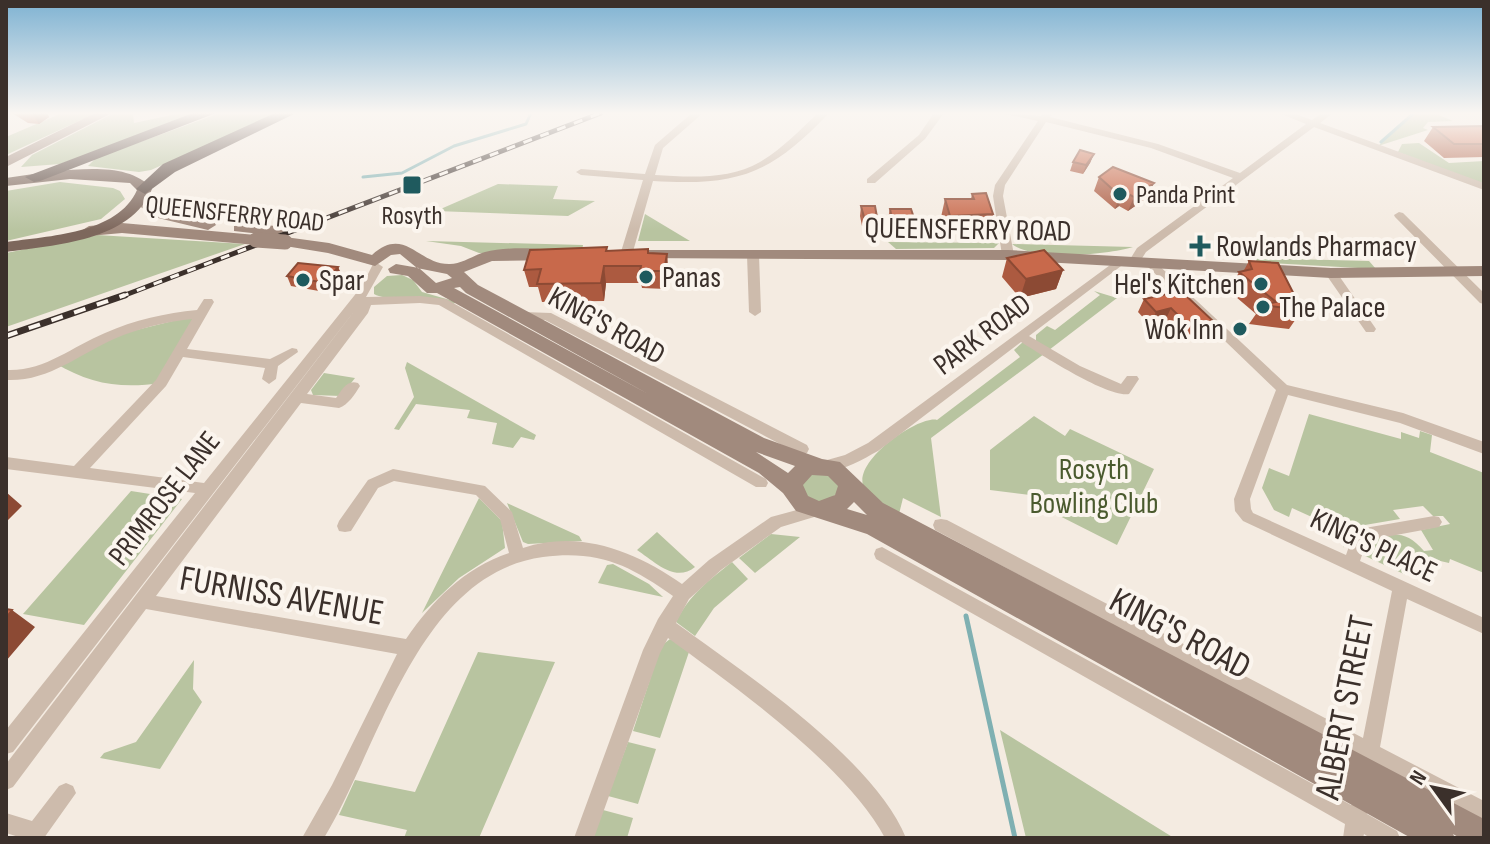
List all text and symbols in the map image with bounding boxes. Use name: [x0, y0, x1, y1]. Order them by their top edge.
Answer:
marker: Rosyth: [401, 174, 423, 196]
place label: Panda Print: [1136, 180, 1235, 211]
marker: Panda Print: [1111, 185, 1129, 203]
street label: QUEENSFERRY ROAD: [144, 190, 326, 239]
place label: Rosyth: [381, 201, 443, 232]
street label: QUEENSFERRY ROAD: [864, 210, 1072, 250]
place label: Rowlands Pharmacy: [1216, 229, 1417, 265]
marker: Rowlands Pharmacy: [1191, 237, 1209, 255]
place label: Panas: [662, 260, 721, 296]
place label: Spar: [319, 263, 365, 299]
place label: Hel's Kitchen: [1114, 267, 1245, 303]
marker: Panas: [637, 268, 655, 286]
marker: Spar: [294, 271, 312, 289]
marker: Hel's Kitchen: [1252, 275, 1270, 293]
street label: KING'S ROAD: [542, 279, 671, 373]
street label: PARK ROAD: [927, 286, 1039, 383]
place label: The Palace: [1279, 290, 1385, 326]
marker: The Palace: [1254, 298, 1272, 316]
place label: Wok Inn: [1145, 312, 1224, 348]
marker: Wok Inn: [1231, 320, 1249, 338]
street label: PRIMROSE LANE: [101, 424, 228, 573]
park label: Rosyth Bowling Club: [1030, 452, 1159, 522]
street label: KING'S PLACE: [1304, 501, 1443, 591]
street label: FURNISS AVENUE: [176, 557, 387, 636]
street label: KING'S ROAD: [1102, 579, 1258, 689]
street label: ALBERT STREET: [1306, 612, 1384, 804]
north arrow: [1394, 748, 1474, 828]
text: N: [1404, 766, 1433, 790]

